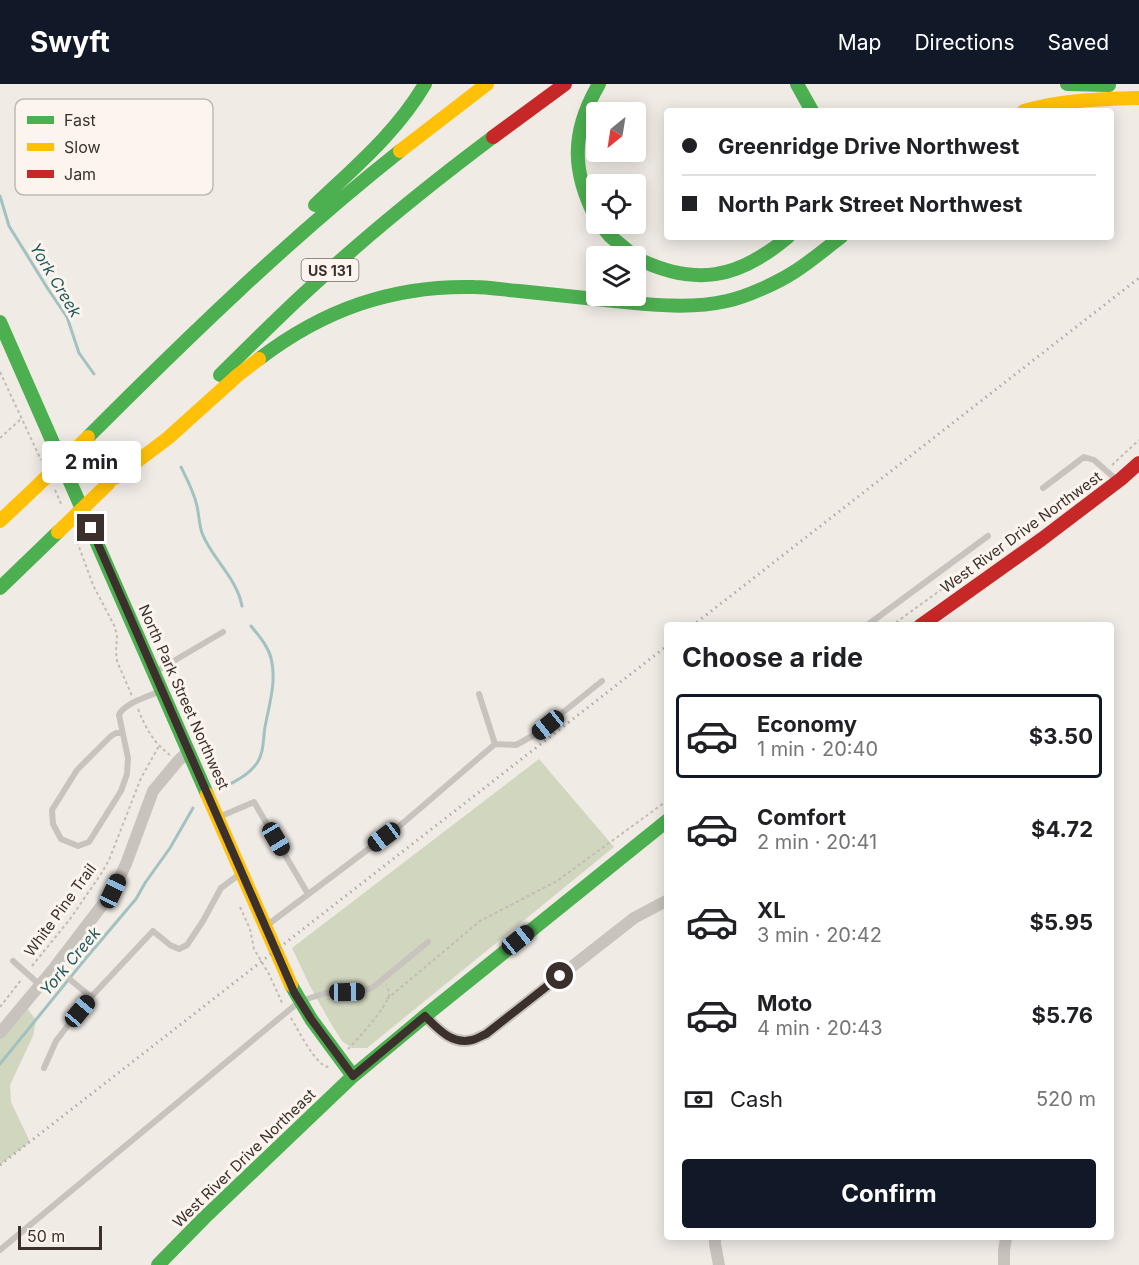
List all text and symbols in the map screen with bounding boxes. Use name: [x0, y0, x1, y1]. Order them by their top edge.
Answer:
text: Swyft: [30, 25, 110, 59]
text: Map: [838, 30, 881, 55]
text: Directions: [914, 30, 1015, 55]
text: Saved: [1048, 30, 1109, 55]
legend: [15, 99, 213, 195]
north arrow: [586, 102, 646, 162]
map controls: [586, 102, 646, 306]
text: Fast: [64, 110, 96, 130]
text: Greenridge Drive Northwest: [718, 133, 1019, 159]
text: Slow: [64, 137, 101, 157]
text: Jam: [64, 164, 96, 184]
button: locate: [586, 174, 646, 234]
text: North Park Street Northwest: [718, 191, 1022, 217]
water label: York Creek: [26, 239, 86, 321]
button: layers: [586, 246, 646, 306]
road number: US 131: [302, 259, 358, 281]
callout: 2 min: [42, 441, 140, 483]
text: 2 min: [65, 450, 118, 474]
street label: West River Drive Northwest: [937, 467, 1105, 597]
route end: [77, 514, 104, 541]
street label: North Park Street Northwest: [135, 602, 234, 793]
text: Choose a ride: [682, 641, 863, 674]
car: [528, 707, 568, 743]
icon: car: [685, 709, 739, 763]
text: Economy: [757, 711, 857, 737]
text: $3.50: [1029, 723, 1093, 749]
text: 1 min · 20:40: [757, 737, 878, 761]
icon: car: [685, 802, 739, 856]
text: Comfort: [757, 804, 846, 830]
text: $4.72: [1031, 816, 1093, 842]
car: [259, 819, 293, 859]
car: [364, 819, 404, 855]
text: 2 min · 20:41: [757, 830, 877, 854]
street label: White Pine Trail: [20, 860, 100, 960]
car: [97, 871, 129, 911]
icon: car: [685, 895, 739, 949]
text: XL: [757, 897, 786, 923]
text: $5.95: [1030, 909, 1093, 935]
water label: York Creek: [36, 922, 105, 999]
car: [498, 922, 538, 958]
text: 3 min · 20:42: [757, 923, 882, 947]
route start: [546, 962, 573, 989]
car: [329, 983, 365, 1001]
icon: car: [685, 988, 739, 1042]
text: Moto: [757, 990, 812, 1016]
car: [62, 991, 98, 1031]
text: $5.76: [1032, 1002, 1093, 1028]
text: 4 min · 20:43: [757, 1016, 883, 1040]
icon: cash: [682, 1083, 715, 1116]
street label: West River Drive Northeast: [169, 1085, 319, 1231]
text: Cash: [730, 1086, 783, 1112]
text: 520 m: [1036, 1087, 1096, 1111]
button: Confirm: [682, 1159, 1096, 1228]
scale bar: [18, 1223, 102, 1250]
text: 50 m: [27, 1226, 65, 1246]

